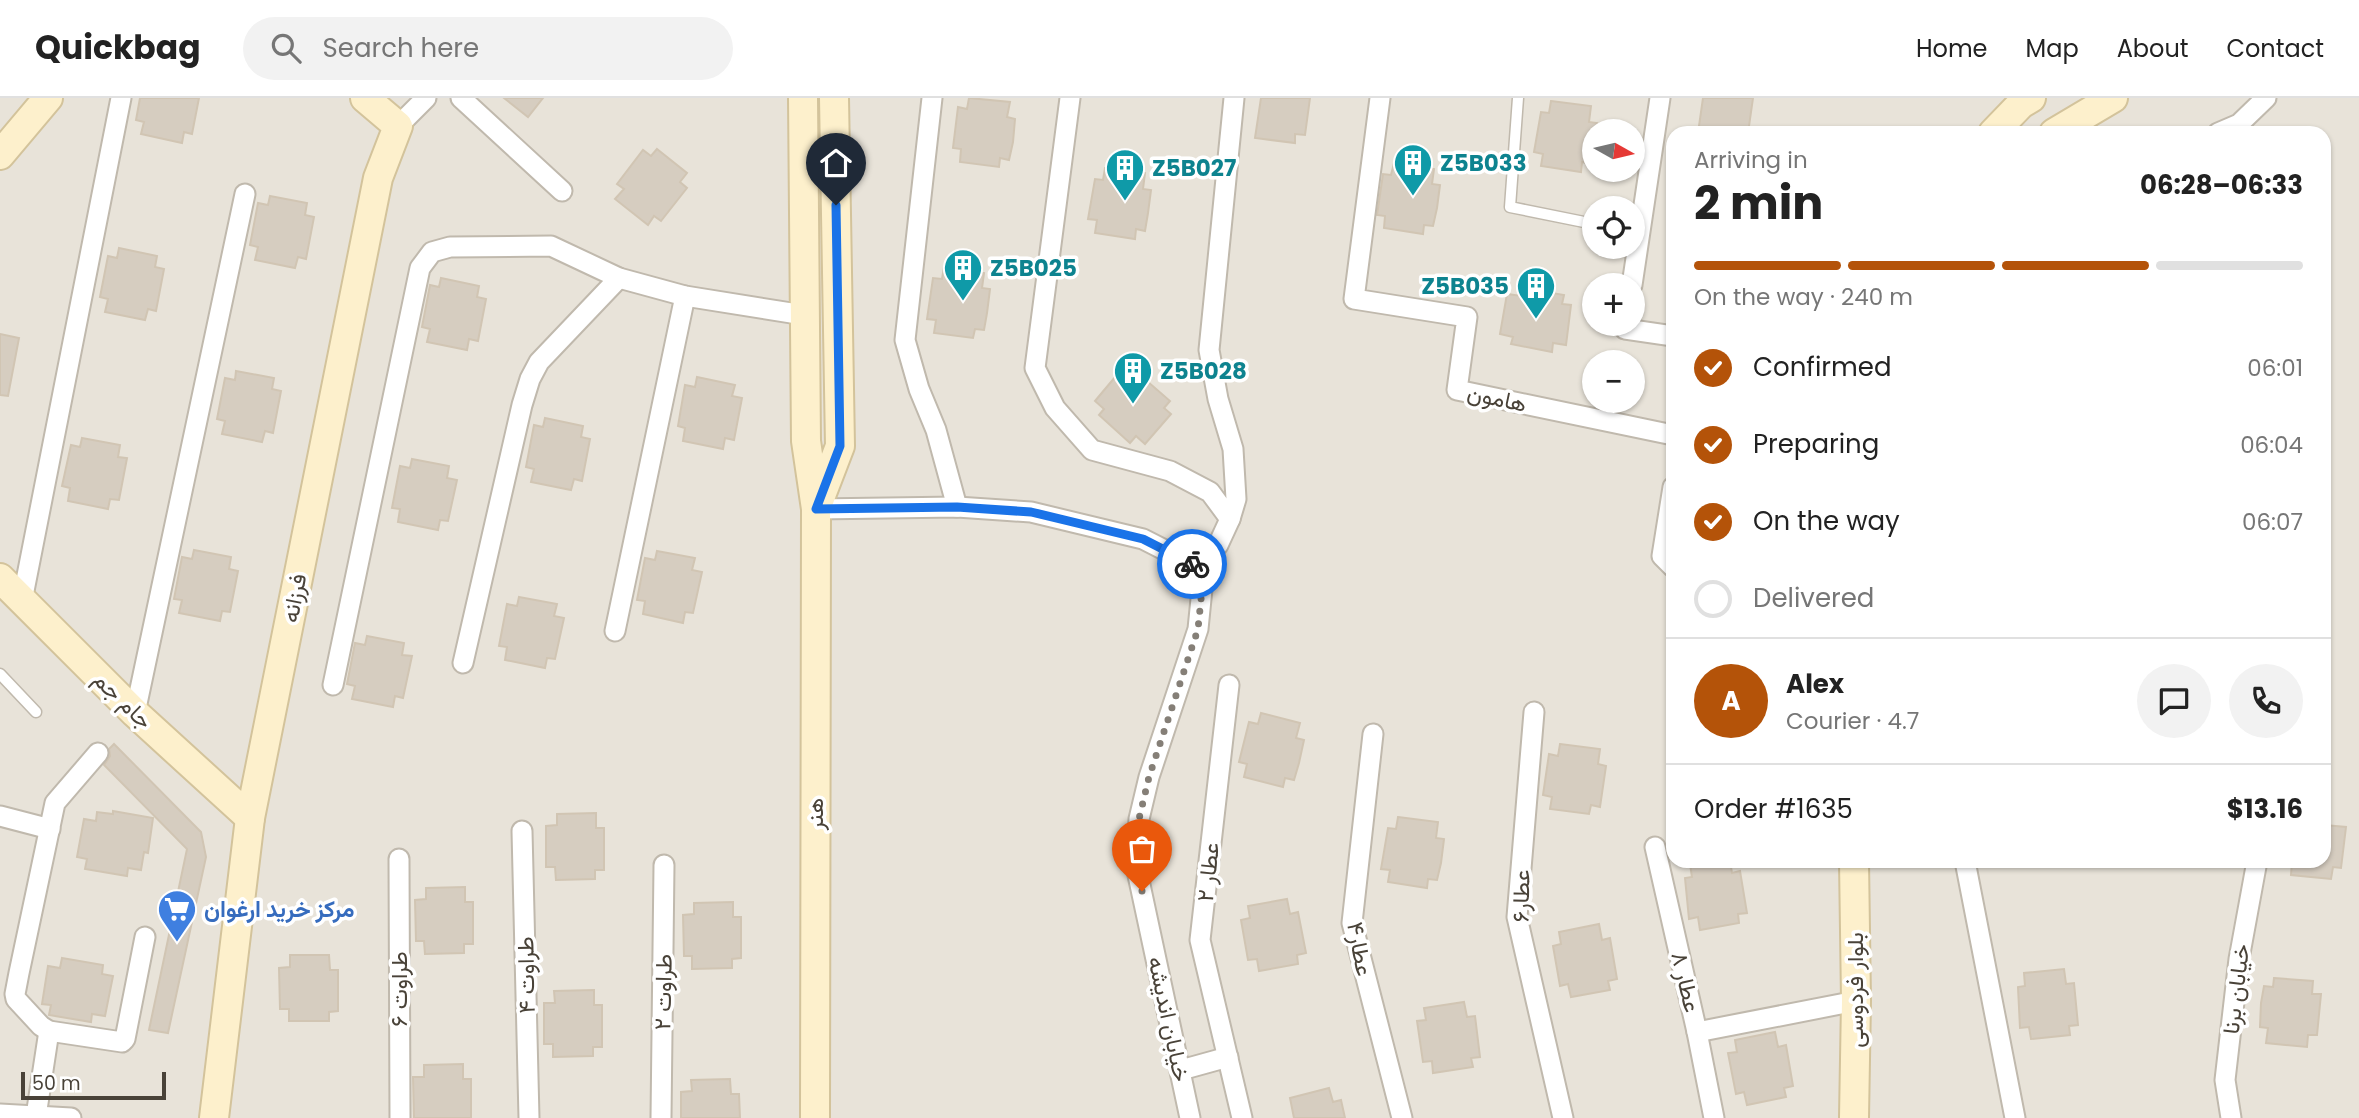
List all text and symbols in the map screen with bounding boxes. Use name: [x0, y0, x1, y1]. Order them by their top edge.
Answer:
search box: [243, 17, 733, 80]
text: Quickbag: [35, 24, 201, 71]
icon: search: [267, 29, 305, 67]
text: Search here: [323, 30, 479, 66]
text: Home: [1916, 32, 1988, 65]
text: Map: [2026, 32, 2079, 65]
text: About: [2117, 32, 2188, 65]
text: Contact: [2226, 32, 2324, 65]
north arrow: [1582, 119, 1645, 182]
map controls: [1582, 119, 1645, 413]
pin: [806, 133, 866, 205]
building icon: Z5B033: [1392, 142, 1434, 197]
icon: home: [817, 144, 855, 182]
text: Arriving in: [1694, 144, 1808, 176]
building icon: Z5B027: [1104, 147, 1146, 202]
place label: Z5B033: [1440, 147, 1527, 179]
place label: Z5B027: [1152, 152, 1236, 184]
text: 06:28–06:33: [2140, 167, 2303, 203]
text: 2 min: [1694, 171, 1823, 235]
button: locate: [1582, 196, 1645, 259]
building icon: Z5B025: [942, 247, 984, 302]
place label: Z5B025: [990, 252, 1077, 284]
building icon: Z5B035: [1515, 265, 1557, 320]
place label: Z5B035: [1421, 270, 1509, 302]
button: +: [1582, 273, 1645, 336]
text: On the way · 240 m: [1694, 281, 1913, 313]
icon: check: [1694, 349, 1732, 387]
text: Confirmed: [1753, 349, 1891, 385]
building icon: Z5B028: [1112, 350, 1154, 405]
button: −: [1582, 350, 1645, 413]
text: 06:01: [2247, 352, 2303, 384]
place label: Z5B028: [1160, 355, 1247, 387]
street label: هامون: [1464, 376, 1530, 420]
icon: check: [1694, 426, 1732, 464]
text: Preparing: [1753, 426, 1879, 462]
text: 06:04: [2240, 429, 2303, 461]
icon: check: [1694, 503, 1732, 541]
text: On the way: [1753, 503, 1900, 539]
text: 06:07: [2242, 506, 2303, 538]
courier: [1157, 529, 1227, 599]
icon: bike: [1173, 545, 1211, 583]
street label: فرزانه: [274, 571, 314, 625]
text: Delivered: [1753, 580, 1874, 616]
street label: جام جم: [86, 664, 160, 736]
button: chat: [2137, 664, 2211, 738]
button: phone: [2229, 664, 2303, 738]
text: Alex: [1786, 666, 1844, 702]
text: A: [1721, 683, 1741, 719]
text: Courier · 4.7: [1786, 705, 1919, 737]
text: Order #1635: [1694, 791, 1853, 827]
text: $13.16: [2227, 791, 2303, 827]
street label: هنر: [799, 798, 831, 831]
pin: [1112, 819, 1172, 891]
icon: bag: [1123, 830, 1161, 868]
street label: عطار ۲: [1189, 841, 1227, 903]
street label: عطار۶: [1505, 869, 1537, 923]
supermarket icon: مرکز خرید ارغوان: [156, 888, 198, 943]
place label: مرکز خرید ارغوان: [204, 893, 354, 925]
street label: عطار۴: [1339, 919, 1381, 979]
street label: بلوار فردوسی: [1839, 932, 1871, 1048]
street label: طراوت ۴: [509, 936, 543, 1014]
street label: خیابان برنا: [2215, 942, 2257, 1036]
street label: عطار ۸: [1664, 949, 1708, 1015]
street label: طراوت ۶: [383, 951, 415, 1027]
street label: طراوت ۲: [646, 954, 680, 1030]
street label: خیابان اندیشه: [1140, 954, 1198, 1084]
scale bar: [21, 1069, 166, 1101]
text: 50 m: [32, 1070, 81, 1097]

